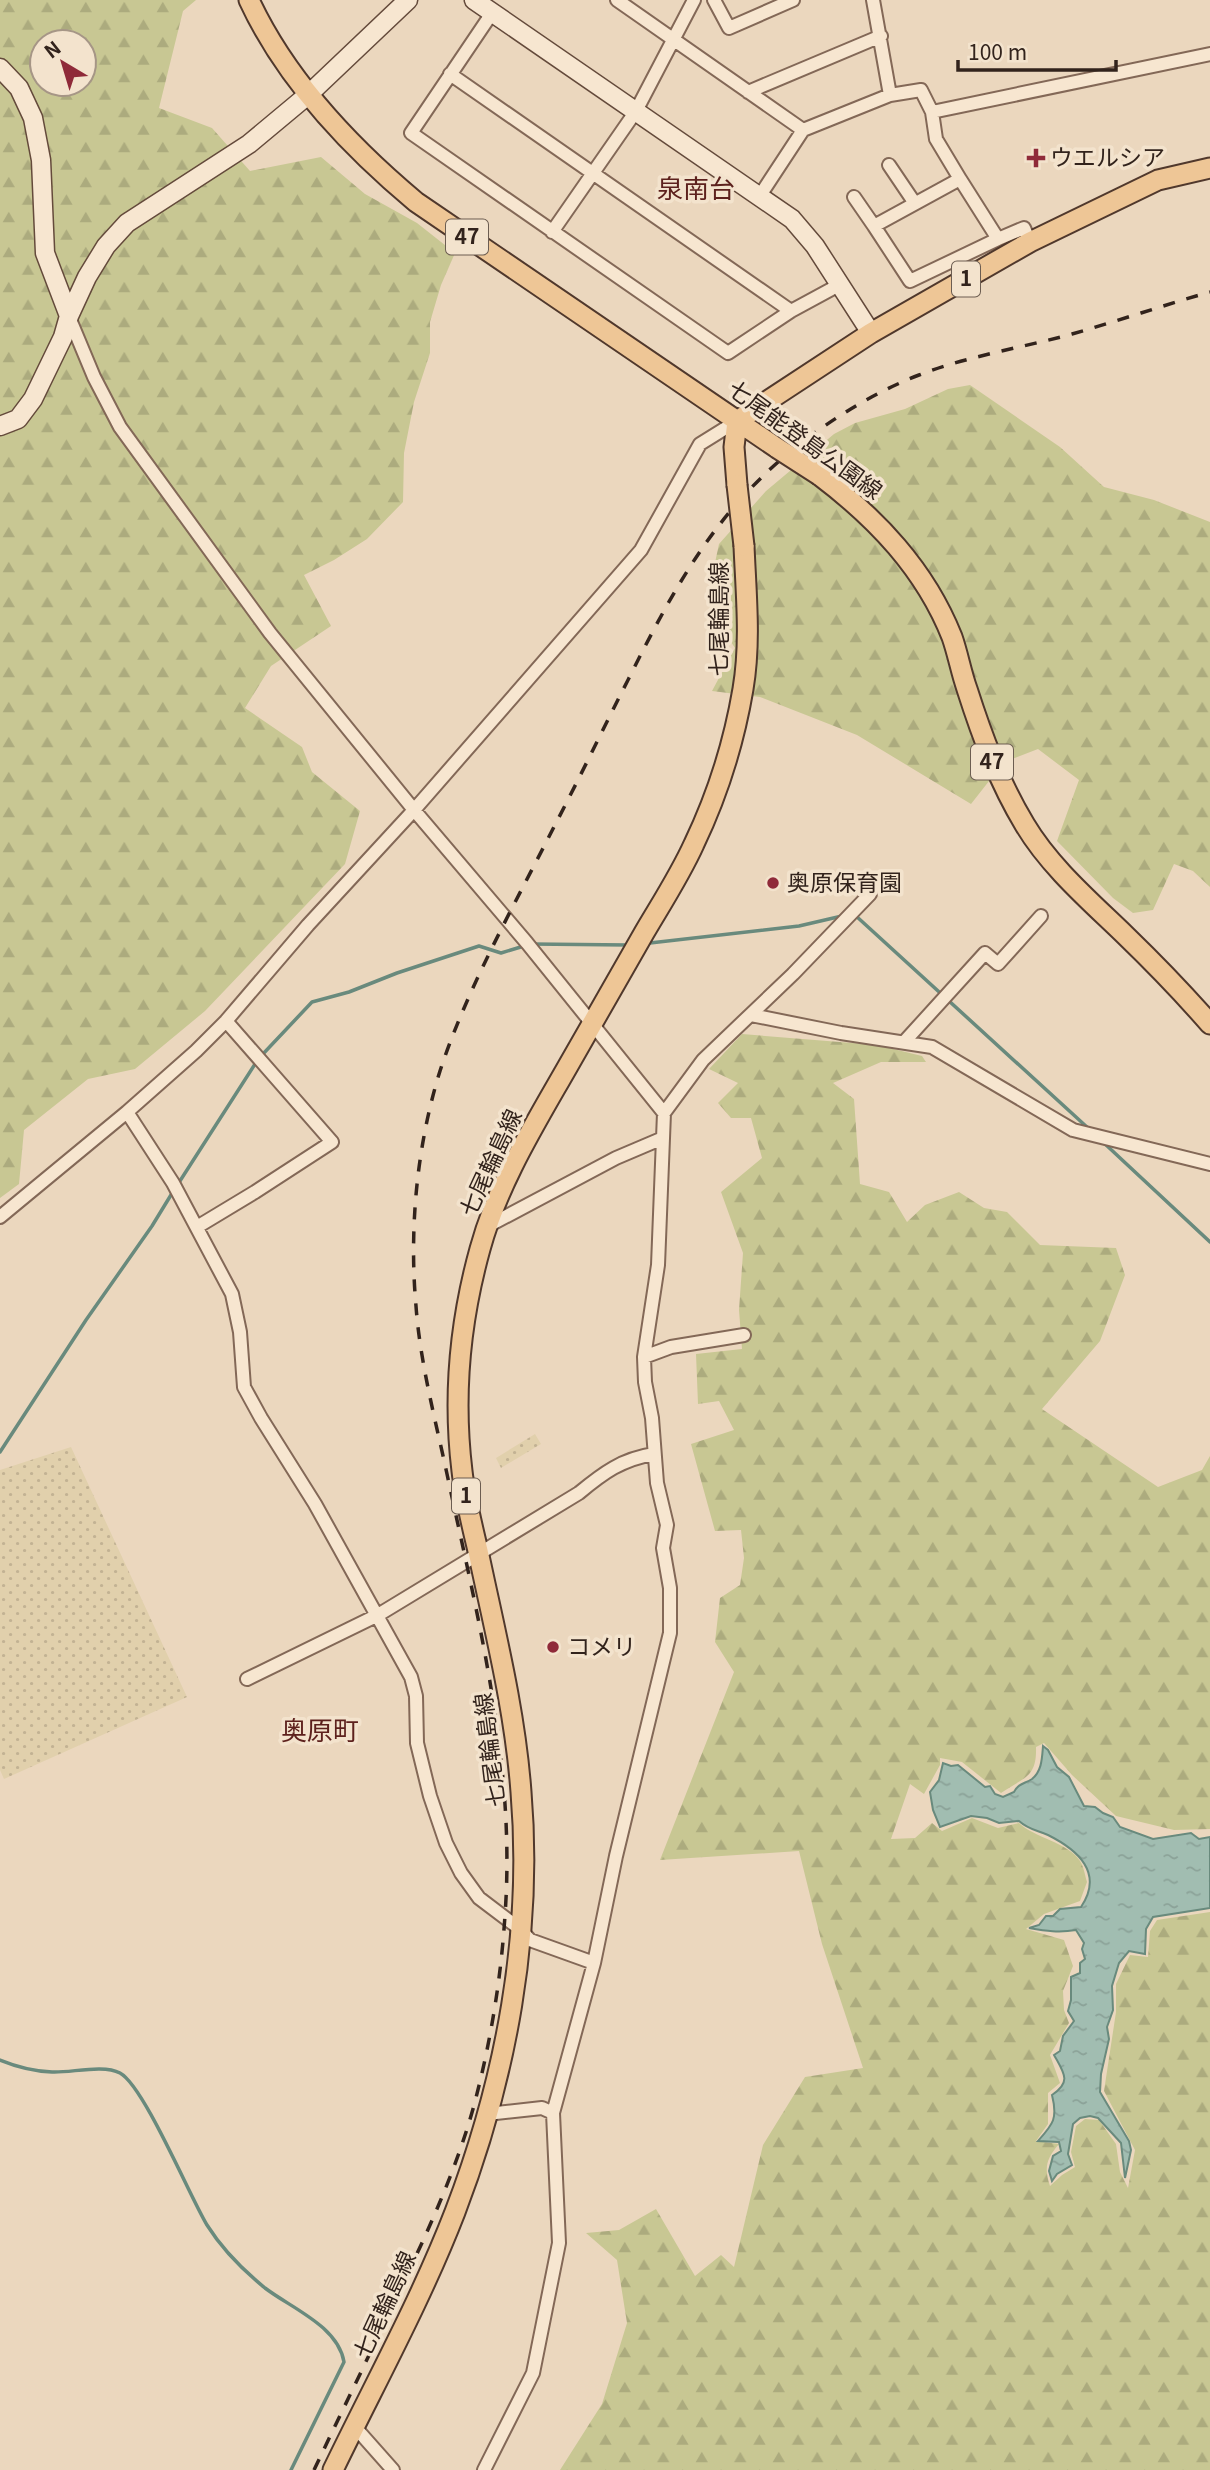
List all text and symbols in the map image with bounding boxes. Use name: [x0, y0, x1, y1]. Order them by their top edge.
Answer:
north arrow: [28, 28, 98, 98]
scale bar: [958, 28, 1116, 72]
text: N: [38, 33, 66, 63]
text: 100 m: [968, 36, 1027, 66]
place label: ウエルシア: [1050, 139, 1165, 173]
marker: ウエルシア: [1028, 150, 1044, 166]
district label: 泉南台: [657, 168, 735, 205]
road number: 47: [446, 219, 488, 254]
road number: 1: [952, 262, 980, 296]
street label: 七尾能登島公園線: [722, 371, 891, 506]
street label: 七尾輪島線: [700, 562, 734, 677]
road number: 47: [971, 744, 1013, 780]
place label: 奥原保育園: [787, 864, 902, 898]
marker: 奥原保育園: [765, 875, 781, 891]
street label: 七尾輪島線: [449, 1103, 529, 1221]
road number: 1: [452, 1478, 480, 1514]
place label: コメリ: [567, 1628, 636, 1662]
marker: コメリ: [545, 1639, 561, 1655]
street label: 七尾輪島線: [464, 1691, 512, 1809]
district label: 奥原町: [281, 1710, 359, 1747]
street label: 七尾輪島線: [343, 2245, 423, 2363]

